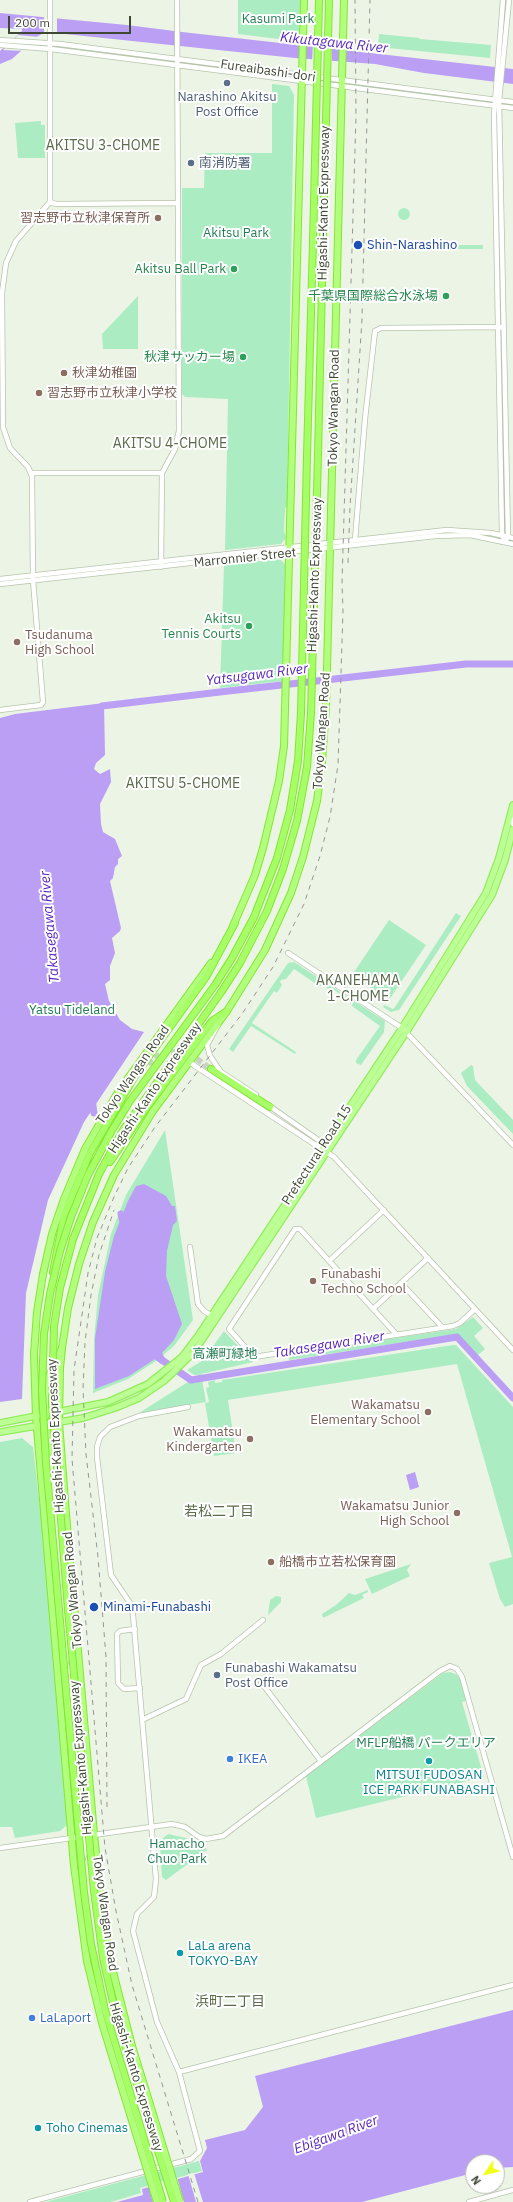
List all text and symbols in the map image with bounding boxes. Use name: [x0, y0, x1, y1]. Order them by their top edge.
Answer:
scale bar: [10, 8, 133, 34]
park label: Kasumi Park: [242, 11, 314, 27]
text: 200 m: [15, 15, 50, 30]
water label: Kikutagawa River: [279, 29, 389, 57]
street label: Fureaibashi-dori: [219, 57, 317, 85]
marker: Narashino Akitsu Post Office: [222, 78, 232, 88]
place label: Narashino Akitsu Post Office: [177, 89, 277, 120]
street label: Higashi-Kanto Expressway: [315, 125, 333, 281]
district label: AKITSU 3-CHOME: [39, 138, 167, 154]
place label: 南消防署: [199, 155, 251, 171]
marker: 南消防署: [186, 158, 196, 168]
place label: 習志野市立秋津保育所: [20, 210, 150, 226]
marker: 習志野市立秋津保育所: [153, 213, 163, 223]
park label: Akitsu Park: [203, 225, 269, 241]
place label: Shin-Narashino: [367, 237, 457, 253]
marker: Shin-Narashino: [352, 239, 364, 251]
place label: Akitsu Ball Park: [134, 261, 226, 277]
marker: Akitsu Ball Park: [229, 264, 239, 274]
place label: 千葉県国際総合水泳場: [308, 288, 438, 304]
marker: 千葉県国際総合水泳場: [441, 291, 451, 301]
place label: 秋津サッカー場: [144, 349, 235, 365]
street label: Tokyo Wangan Road: [325, 349, 343, 467]
marker: 秋津サッカー場: [238, 352, 248, 362]
place label: 秋津幼稚園: [72, 365, 137, 381]
marker: 秋津幼稚園: [59, 368, 69, 378]
place label: 習志野市立秋津小学校: [47, 385, 177, 401]
marker: 習志野市立秋津小学校: [34, 388, 44, 398]
district label: AKITSU 4-CHOME: [106, 436, 234, 452]
street label: Higashi-Kanto Expressway: [305, 497, 325, 653]
street label: Marronnier Street: [193, 545, 297, 571]
place label: Akitsu Tennis Courts: [161, 611, 241, 642]
marker: Akitsu Tennis Courts: [244, 621, 254, 631]
place label: Tsudanuma High School: [25, 627, 94, 658]
marker: Tsudanuma High School: [12, 637, 22, 647]
water label: Yatsugawa River: [205, 660, 309, 690]
street label: Tokyo Wangan Road: [310, 672, 334, 790]
district label: AKITSU 5-CHOME: [119, 776, 247, 792]
water label: Takasegawa River: [37, 870, 63, 984]
district label: AKANEHAMA 1-CHOME: [311, 973, 405, 1006]
park label: Yatsu Tideland: [29, 1002, 115, 1018]
street label: Higashi-Kanto Expressway: [105, 1019, 205, 1157]
street label: Tokyo Wangan Road: [93, 1022, 173, 1128]
street label: Prefectural Road 15: [279, 1102, 355, 1208]
place label: Funabashi Techno School: [321, 1266, 406, 1297]
marker: Funabashi Techno School: [308, 1276, 318, 1286]
water label: Takasegawa River: [272, 1328, 386, 1362]
park label: 高瀬町緑地: [193, 1346, 257, 1362]
street label: Higashi-Kanto Expressway: [44, 1358, 68, 1514]
place label: Wakamatsu Elementary School: [310, 1397, 420, 1428]
marker: Wakamatsu Elementary School: [423, 1407, 433, 1417]
place label: Wakamatsu Kindergarten: [166, 1424, 242, 1455]
marker: Wakamatsu Kindergarten: [245, 1434, 255, 1444]
place label: Wakamatsu Junior High School: [341, 1498, 449, 1529]
district label: 若松二丁目: [184, 1504, 254, 1520]
marker: Wakamatsu Junior High School: [452, 1508, 462, 1518]
street label: Tokyo Wangan Road: [60, 1531, 86, 1649]
place label: 船橋市立若松保育園: [279, 1554, 396, 1570]
marker: 船橋市立若松保育園: [266, 1557, 276, 1567]
place label: Minami-Funabashi: [103, 1599, 211, 1615]
marker: Minami-Funabashi: [88, 1601, 100, 1613]
place label: Funabashi Wakamatsu Post Office: [225, 1660, 357, 1691]
marker: Funabashi Wakamatsu Post Office: [212, 1670, 222, 1680]
street label: Higashi-Kanto Expressway: [66, 1680, 96, 1836]
park label: MFLP船橋 パークエリア: [356, 1735, 496, 1751]
place label: IKEA: [238, 1751, 267, 1767]
marker: IKEA: [225, 1754, 235, 1764]
marker: MITSUI FUDOSAN ICE PARK FUNABASHI: [424, 1756, 434, 1766]
place label: MITSUI FUDOSAN ICE PARK FUNABASHI: [363, 1767, 495, 1798]
park label: Hamacho Chuo Park: [147, 1836, 207, 1867]
street label: Tokyo Wangan Road: [89, 1854, 121, 1972]
place label: LaLa arena TOKYO-BAY: [188, 1938, 258, 1969]
marker: LaLa arena TOKYO-BAY: [175, 1948, 185, 1958]
district label: 浜町二丁目: [195, 1994, 265, 2010]
street label: Higashi-Kanto Expressway: [106, 2001, 166, 2153]
place label: LaLaport: [40, 2010, 91, 2026]
marker: LaLaport: [27, 2013, 37, 2023]
water label: Ebigawa River: [292, 2112, 380, 2158]
place label: Toho Cinemas: [46, 2120, 128, 2136]
marker: Toho Cinemas: [33, 2123, 43, 2133]
north arrow: [465, 2154, 505, 2194]
text: N: [468, 2173, 484, 2188]

